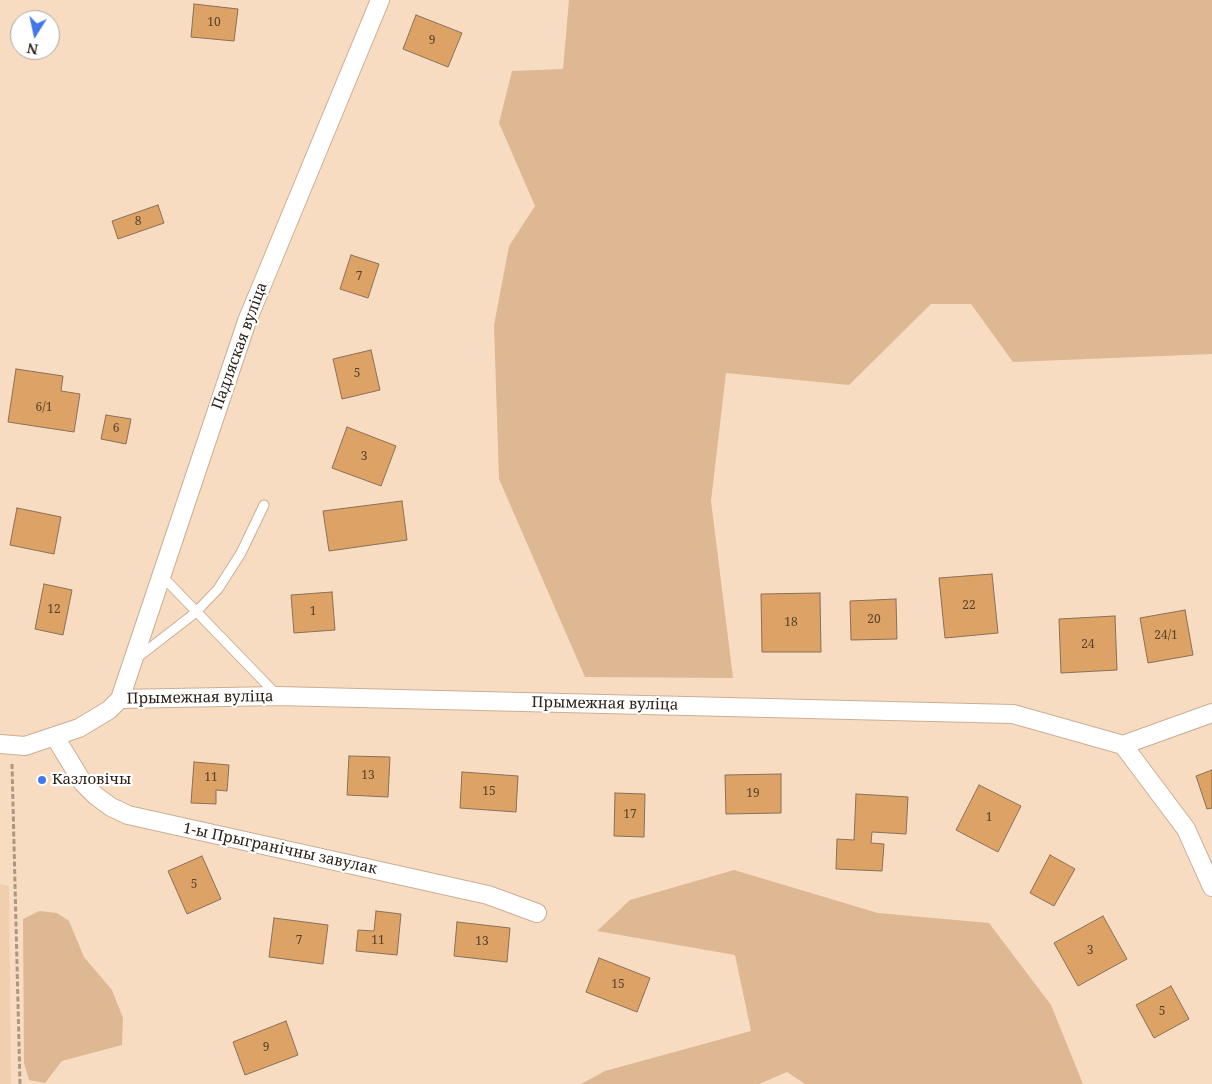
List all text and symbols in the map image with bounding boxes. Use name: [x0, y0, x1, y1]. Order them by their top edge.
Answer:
north arrow: [10, 10, 60, 60]
house number: 10: [207, 16, 221, 30]
house number: 9: [429, 34, 435, 48]
text: N: [25, 39, 40, 60]
house number: 8: [135, 215, 141, 229]
house number: 7: [356, 270, 362, 284]
street label: Падляская вуліца: [209, 280, 271, 412]
house number: 5: [354, 367, 360, 381]
house number: 6/1: [36, 401, 52, 415]
house number: 6: [113, 422, 119, 436]
house number: 3: [361, 450, 367, 464]
house number: 22: [962, 599, 976, 613]
house number: 12: [47, 603, 61, 617]
house number: 1: [310, 605, 316, 619]
house number: 20: [867, 613, 881, 627]
house number: 18: [784, 616, 798, 630]
house number: 24/1: [1154, 629, 1178, 643]
house number: 24: [1081, 638, 1095, 652]
street label: Прымежная вуліца: [126, 688, 274, 708]
street label: Прымежная вуліца: [531, 694, 679, 714]
house number: 13: [361, 769, 375, 783]
place label: Казловічы: [52, 771, 131, 789]
house number: 11: [204, 771, 218, 785]
marker: Казловічы: [36, 774, 48, 786]
house number: 15: [482, 785, 496, 799]
house number: 19: [746, 787, 760, 801]
house number: 17: [623, 808, 637, 822]
house number: 1: [986, 811, 992, 825]
street label: 1-ы Прыгранічны завулак: [181, 820, 379, 878]
house number: 5: [191, 878, 197, 892]
house number: 7: [296, 934, 302, 948]
house number: 11: [371, 934, 385, 948]
house number: 13: [475, 935, 489, 949]
house number: 3: [1087, 944, 1093, 958]
house number: 15: [611, 978, 625, 992]
house number: 5: [1159, 1005, 1165, 1019]
house number: 9: [263, 1041, 269, 1055]

